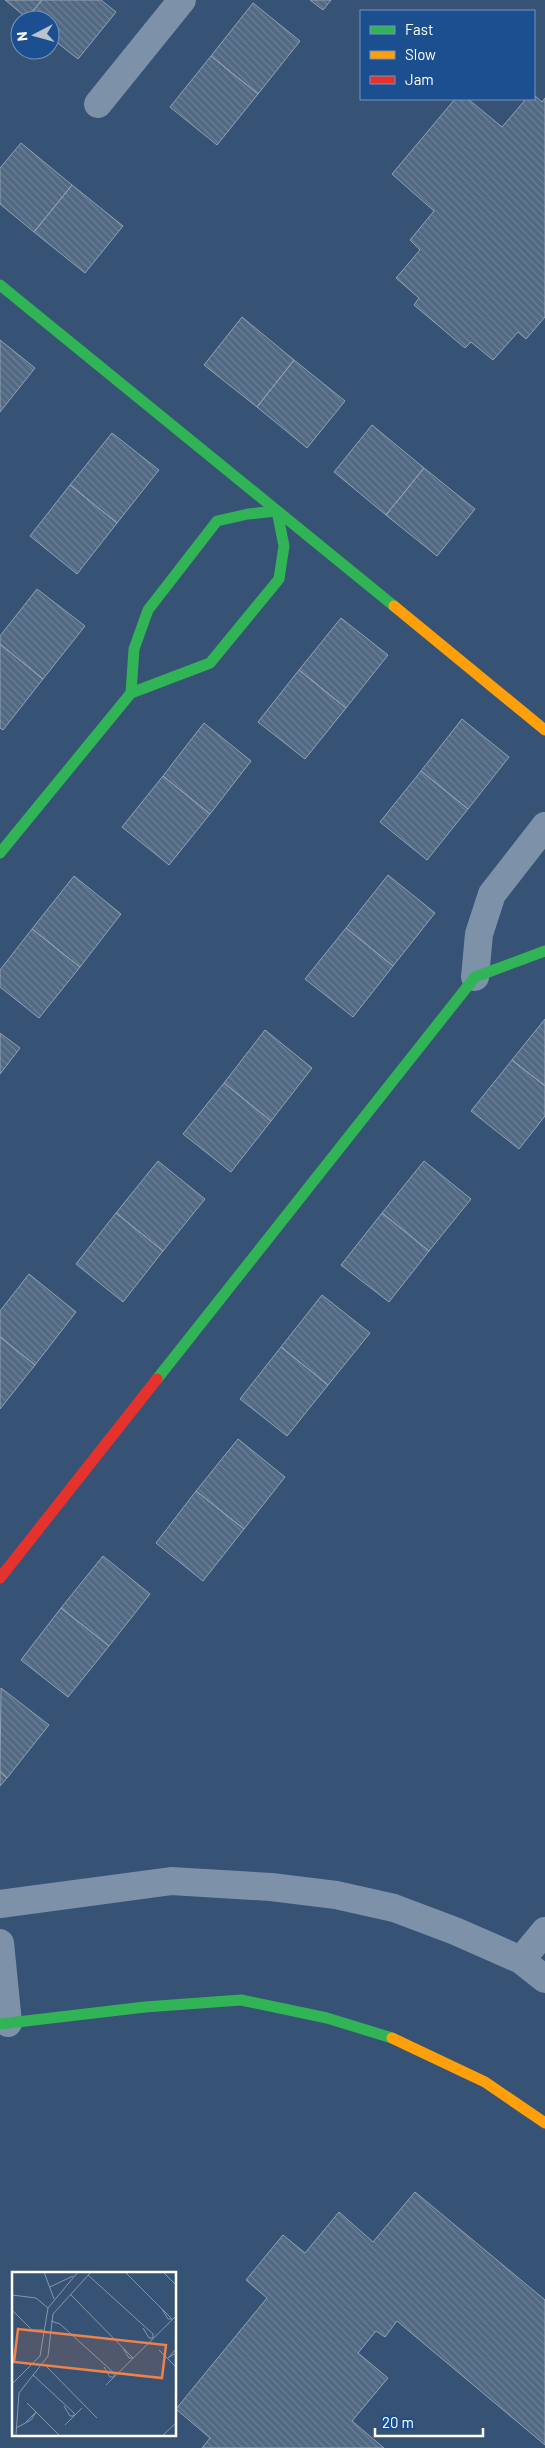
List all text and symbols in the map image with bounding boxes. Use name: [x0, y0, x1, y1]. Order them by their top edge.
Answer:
north arrow: [10, 10, 60, 60]
legend: [360, 10, 535, 100]
text: Fast: [405, 20, 433, 38]
text: N: [13, 31, 31, 42]
text: Slow: [405, 45, 436, 63]
text: Jam: [405, 70, 434, 88]
inset map: [12, 2272, 176, 2436]
scale bar: [375, 2406, 482, 2438]
text: 20 m: [382, 2413, 414, 2431]

